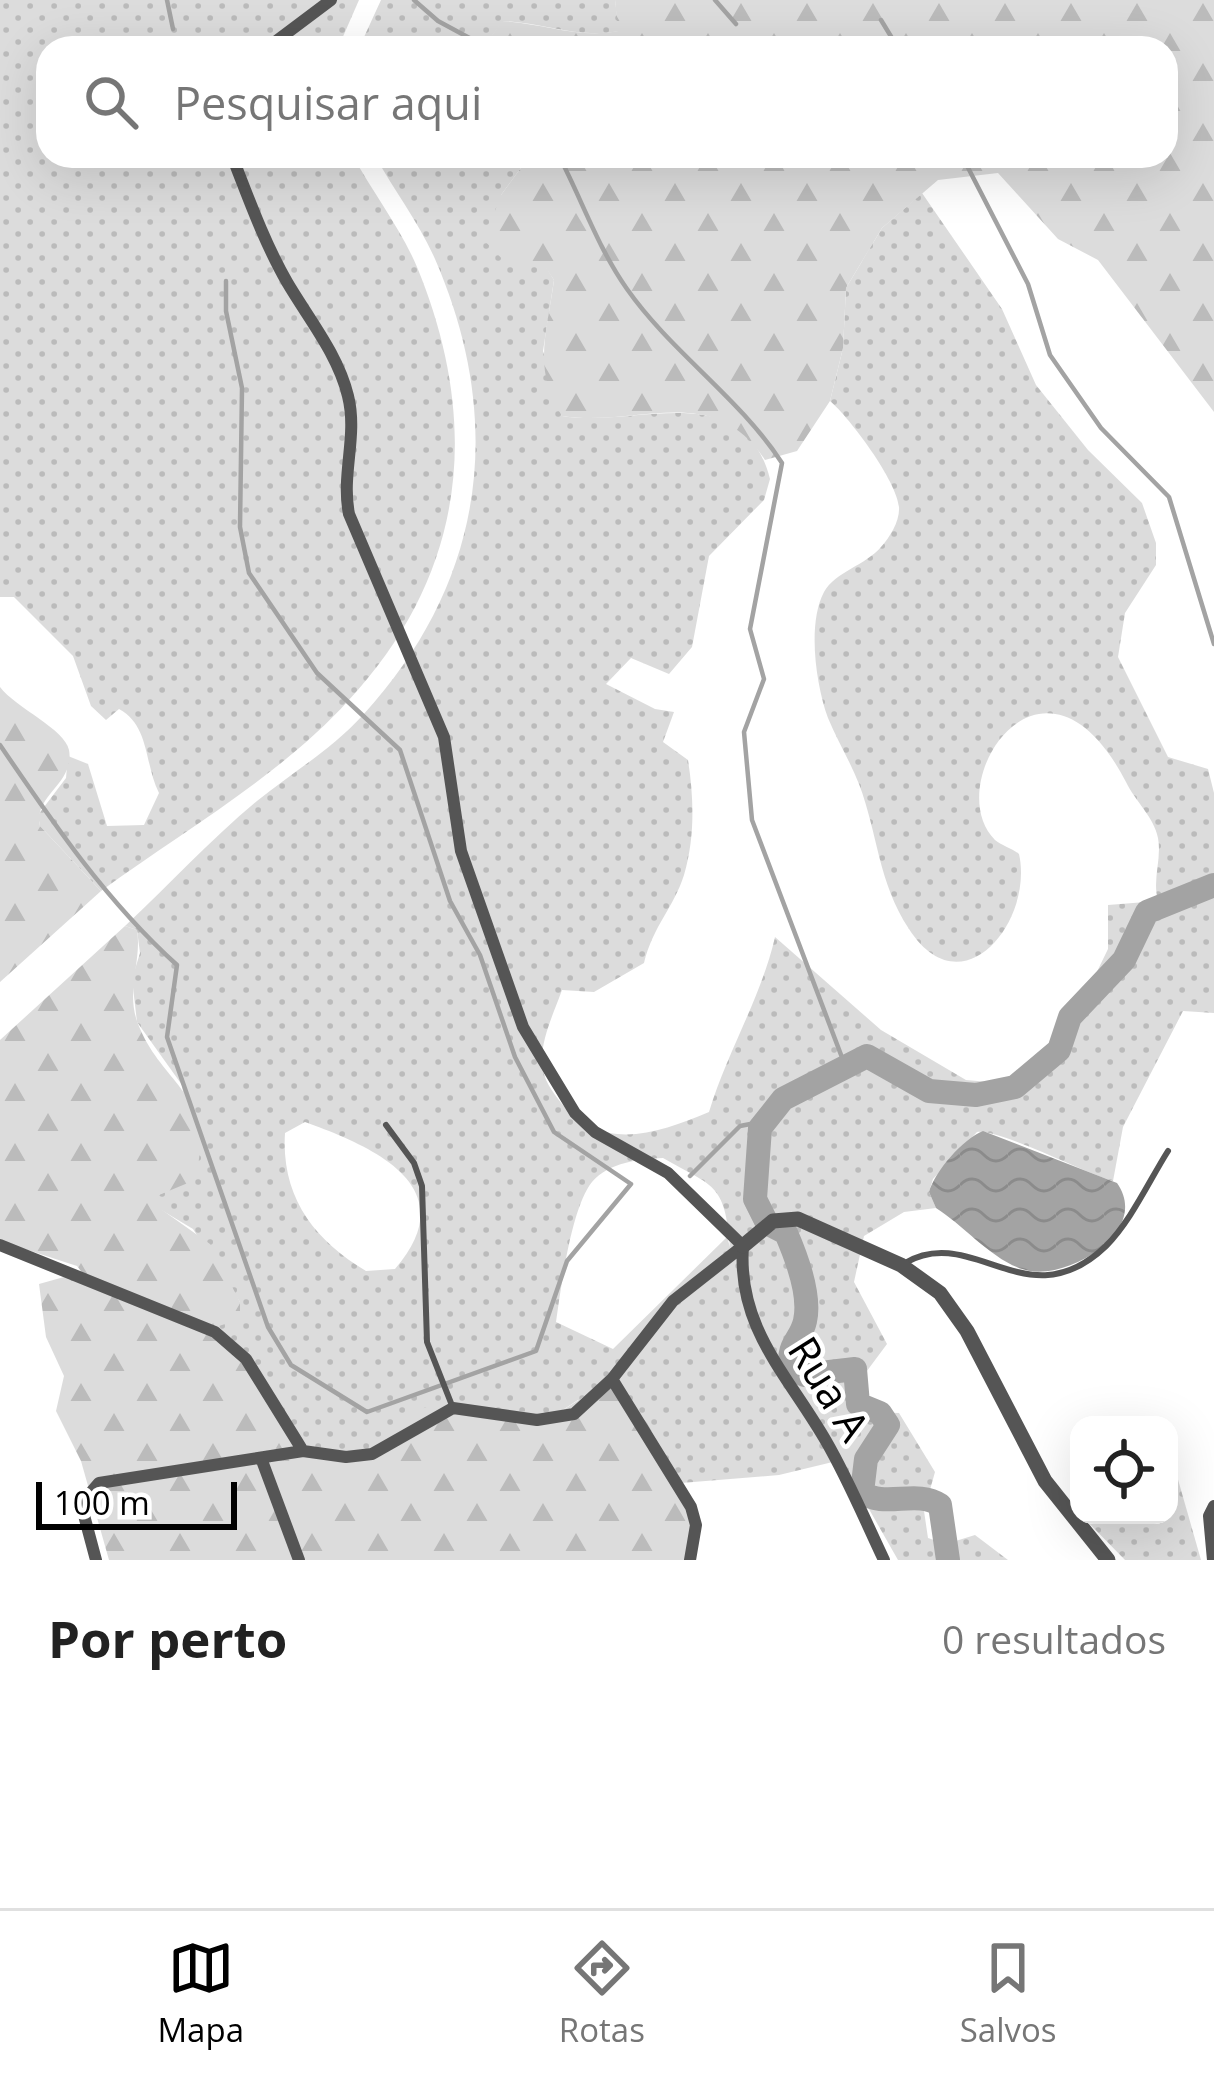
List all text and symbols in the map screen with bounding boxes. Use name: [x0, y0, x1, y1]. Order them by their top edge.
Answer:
search box: [36, 36, 1178, 168]
icon: search: [78, 69, 144, 135]
text: Pesquisar aqui: [174, 72, 482, 133]
street label: Rua A: [776, 1325, 884, 1451]
map controls: [1070, 1416, 1178, 1524]
button: locate: [1070, 1416, 1178, 1524]
scale bar: [36, 1476, 237, 1529]
text: 100 m: [54, 1480, 150, 1525]
text: Por perto: [48, 1603, 287, 1673]
text: 0 resultados: [942, 1612, 1166, 1665]
tab: Mapa: [157, 1935, 244, 2052]
tab: Rotas: [559, 1935, 645, 2052]
tab: Salvos: [960, 1935, 1057, 2052]

